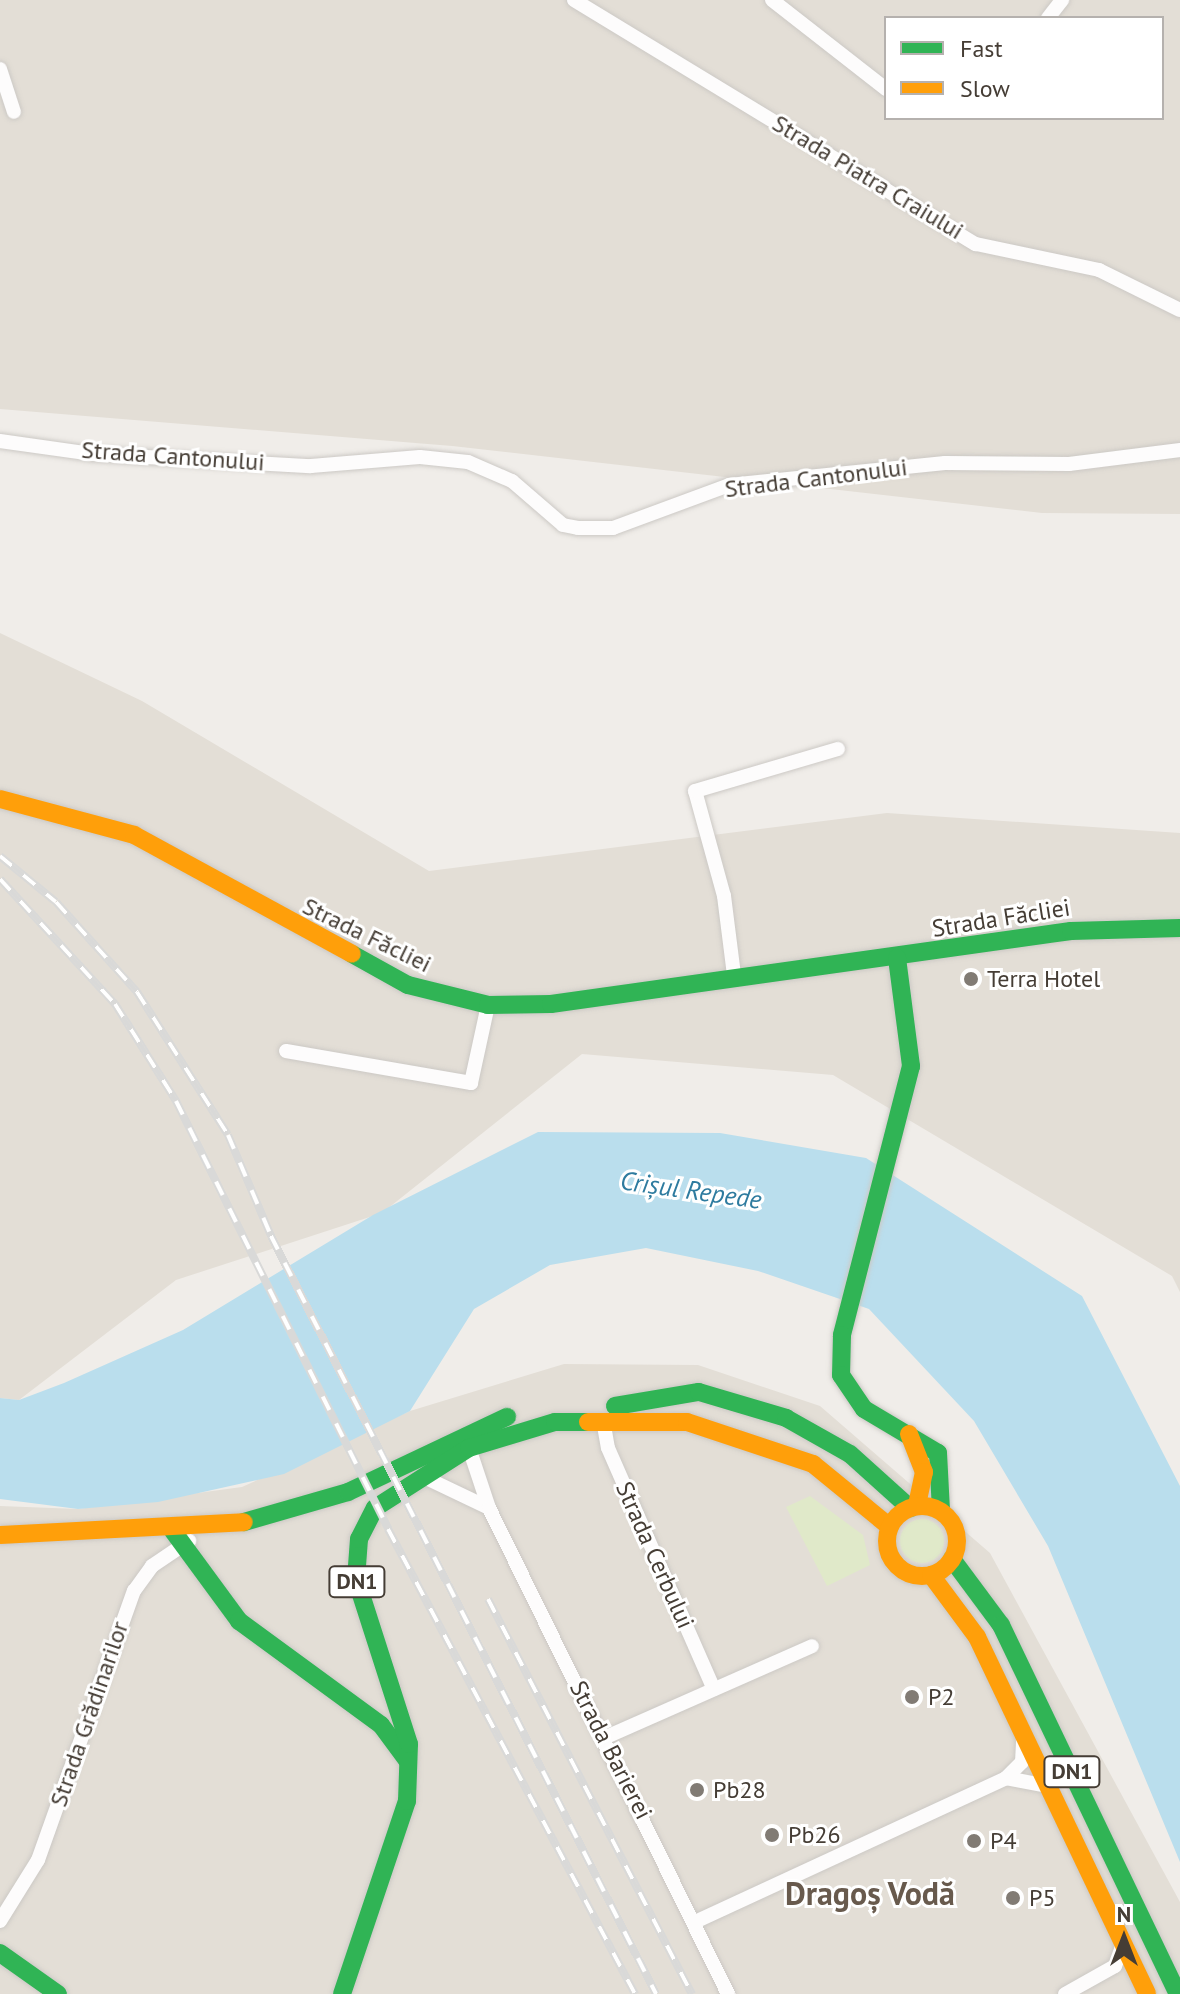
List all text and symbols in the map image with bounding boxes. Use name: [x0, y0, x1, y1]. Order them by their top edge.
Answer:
legend: [884, 16, 1164, 120]
text: Fast: [960, 33, 1003, 64]
text: Slow: [960, 73, 1010, 104]
street label: Strada Piatra Craiului: [767, 109, 969, 245]
street label: Strada Cantonului: [80, 435, 266, 477]
street label: Strada Cantonului: [723, 453, 909, 503]
street label: Strada Făcliei: [298, 892, 436, 978]
street label: Strada Făcliei: [930, 893, 1072, 943]
place label: Terra Hotel: [987, 965, 1100, 993]
marker: Terra Hotel: [962, 970, 980, 988]
water label: Crișul Repede: [618, 1165, 764, 1215]
street label: Strada Cerbului: [610, 1477, 700, 1633]
road number: DN1: [327, 1564, 387, 1600]
street label: Strada Grădinarilor: [44, 1618, 134, 1810]
street label: Strada Barierei: [564, 1676, 658, 1824]
place label: P2: [928, 1683, 954, 1711]
marker: P2: [903, 1688, 921, 1706]
road number: DN1: [1042, 1754, 1102, 1790]
place label: Pb28: [713, 1776, 766, 1804]
marker: Pb28: [688, 1781, 706, 1799]
place label: Pb26: [788, 1821, 841, 1849]
marker: Pb26: [763, 1826, 781, 1844]
place label: P4: [990, 1827, 1016, 1855]
marker: P4: [965, 1832, 983, 1850]
district label: Dragoș Vodă: [785, 1874, 955, 1912]
place label: P5: [1029, 1884, 1055, 1912]
marker: P5: [1004, 1889, 1022, 1907]
north arrow: [1084, 1898, 1164, 1978]
text: N: [1117, 1900, 1131, 1928]

